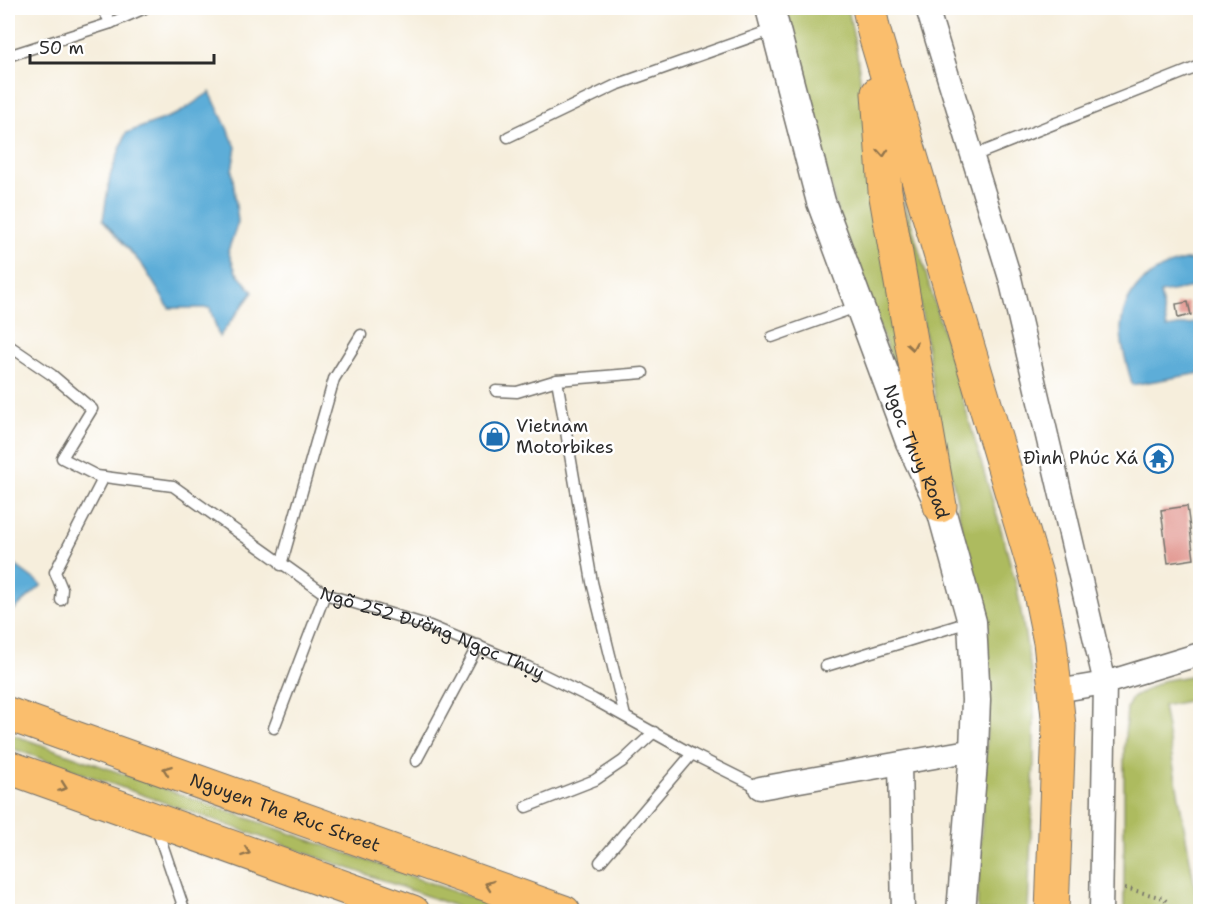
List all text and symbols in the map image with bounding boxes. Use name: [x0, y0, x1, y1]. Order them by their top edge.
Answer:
scale bar: [30, 27, 214, 65]
text: 50 m: [39, 36, 84, 60]
one-way arrow: [876, 148, 889, 157]
one-way arrow: [905, 340, 918, 350]
street label: Ngoc Thuy Road: [878, 381, 955, 521]
place label: Vietnam Motorbikes: [516, 414, 614, 459]
shop icon: Vietnam Motorbikes: [479, 420, 511, 452]
temple icon: Đình Phúc Xá: [1143, 442, 1175, 474]
place label: Đình Phúc Xá: [1023, 446, 1138, 470]
street label: Ngõ 252 Đường Ngọc Thụy: [317, 581, 549, 685]
one-way arrow: [162, 765, 173, 778]
street label: Nguyen The Ruc Street: [187, 768, 384, 858]
one-way arrow: [57, 779, 68, 792]
one-way arrow: [240, 845, 251, 858]
one-way arrow: [484, 879, 495, 892]

